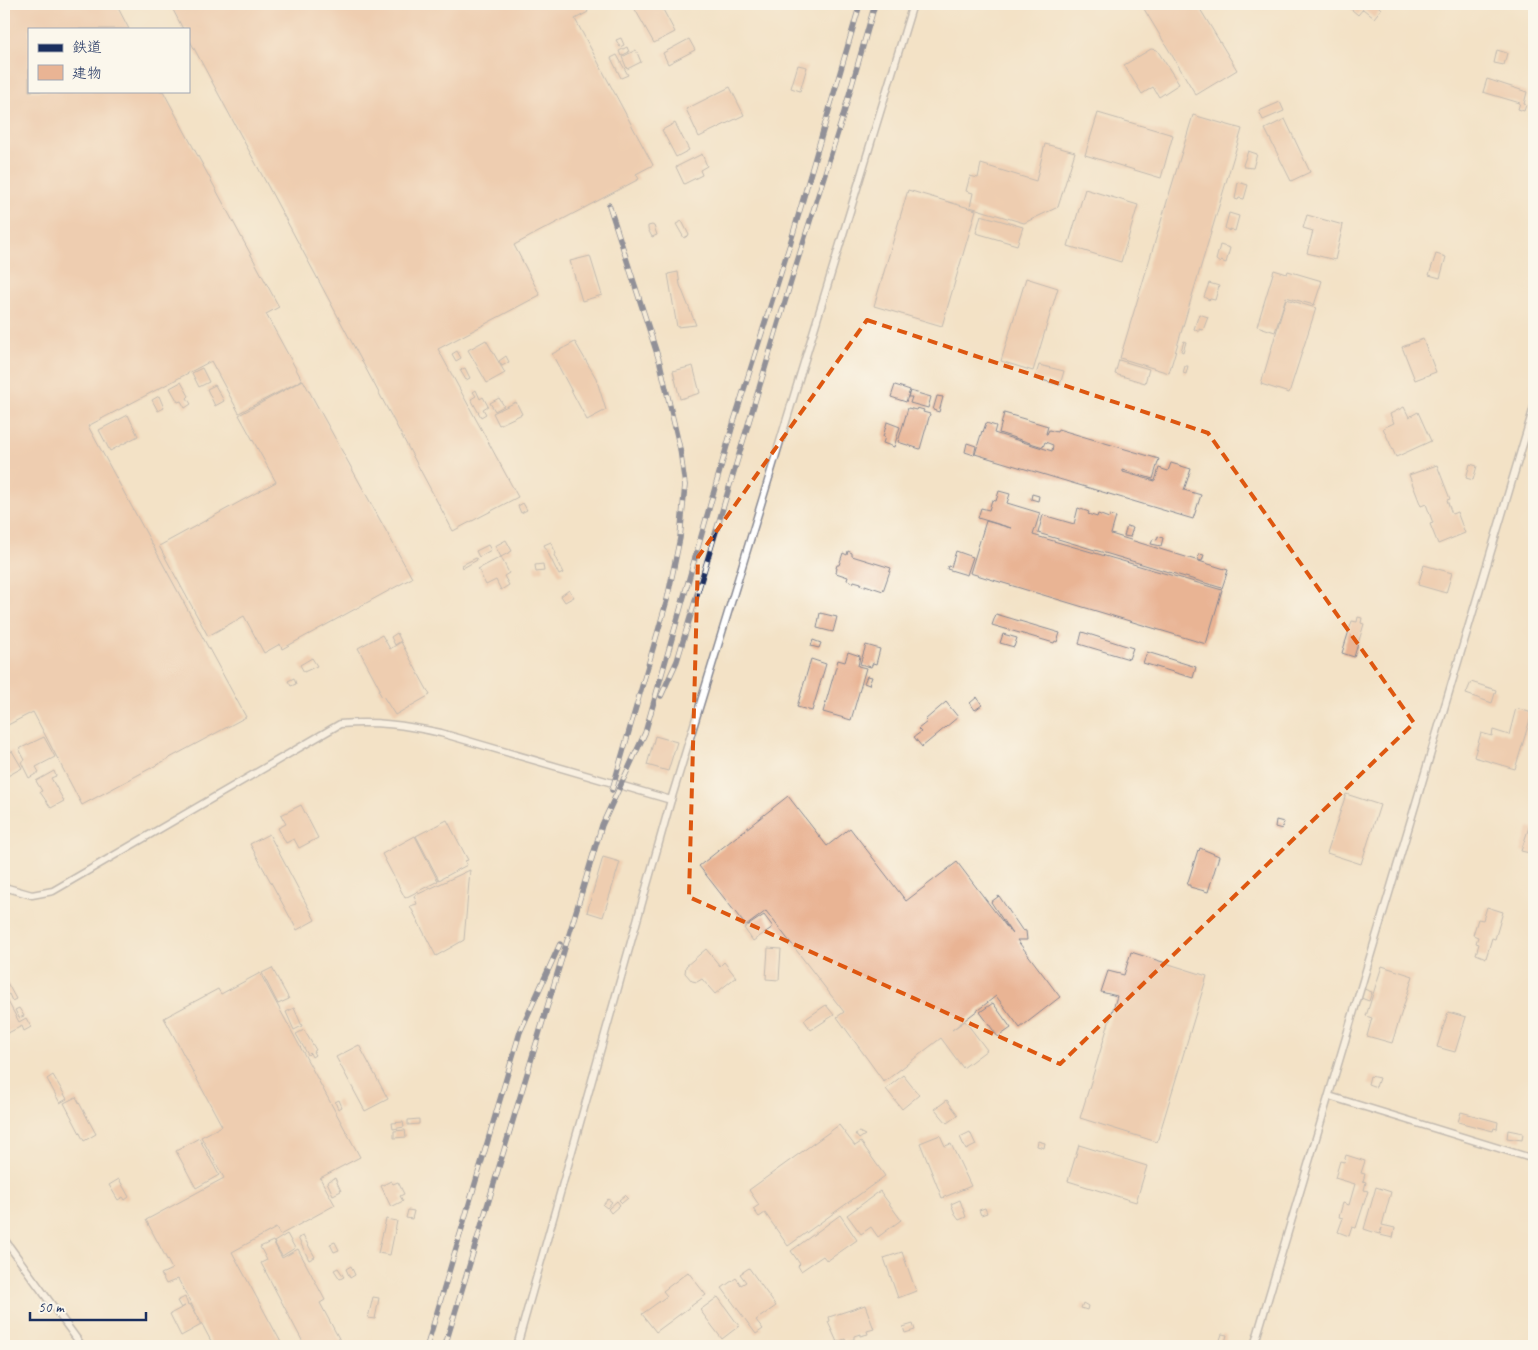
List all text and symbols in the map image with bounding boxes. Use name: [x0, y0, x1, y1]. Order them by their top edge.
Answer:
legend: [28, 28, 190, 92]
text: 鉄道: [72, 38, 102, 57]
text: 建物: [72, 64, 102, 83]
scale bar: [30, 1290, 146, 1322]
text: 50 m: [38, 1298, 65, 1317]

